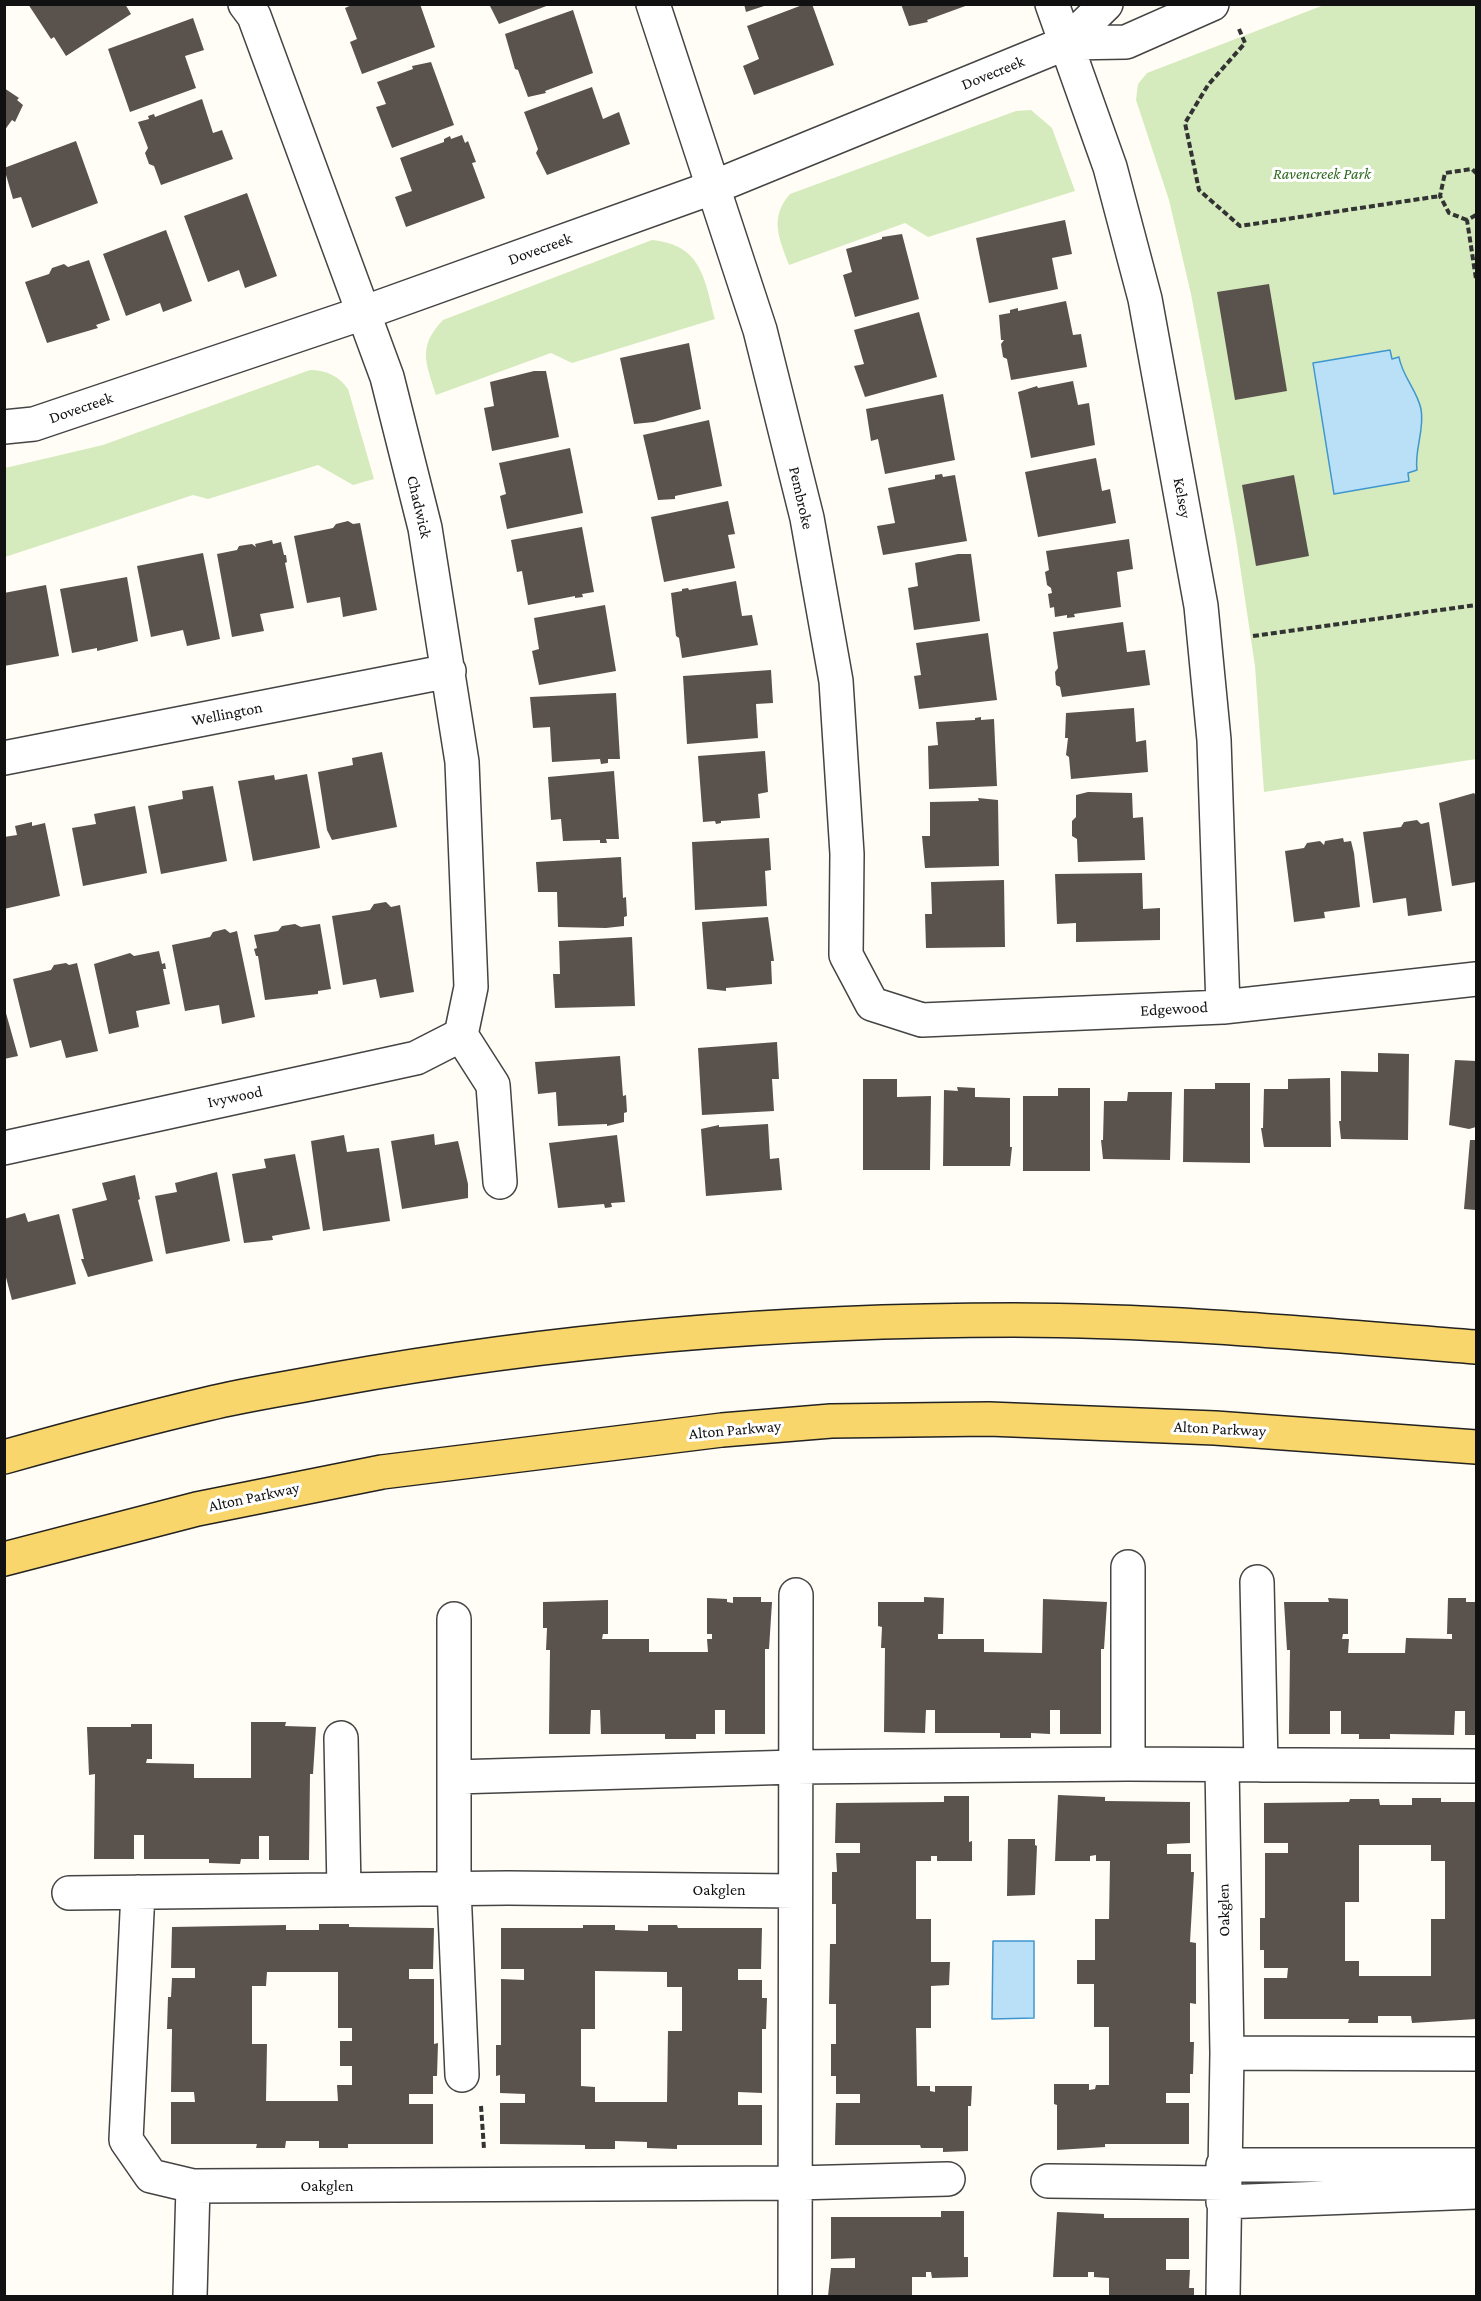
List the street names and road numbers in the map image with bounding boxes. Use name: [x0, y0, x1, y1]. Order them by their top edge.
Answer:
street label: Dovecreek: [959, 52, 1027, 94]
street label: Dovecreek: [505, 229, 575, 269]
street label: Dovecreek: [46, 388, 116, 428]
street label: Pembroke: [784, 465, 818, 531]
street label: Chadwick: [402, 474, 436, 540]
street label: Kelsey: [1169, 476, 1195, 520]
street label: Wellington: [190, 698, 264, 730]
street label: Edgewood: [1140, 998, 1208, 1020]
street label: Ivywood: [206, 1082, 264, 1112]
street label: Alton Parkway: [688, 1416, 782, 1444]
street label: Alton Parkway: [1173, 1417, 1267, 1441]
street label: Alton Parkway: [207, 1478, 301, 1516]
street label: Oakglen: [692, 1880, 746, 1900]
street label: Oakglen: [1214, 1883, 1234, 1937]
street label: Oakglen: [300, 2176, 354, 2196]

